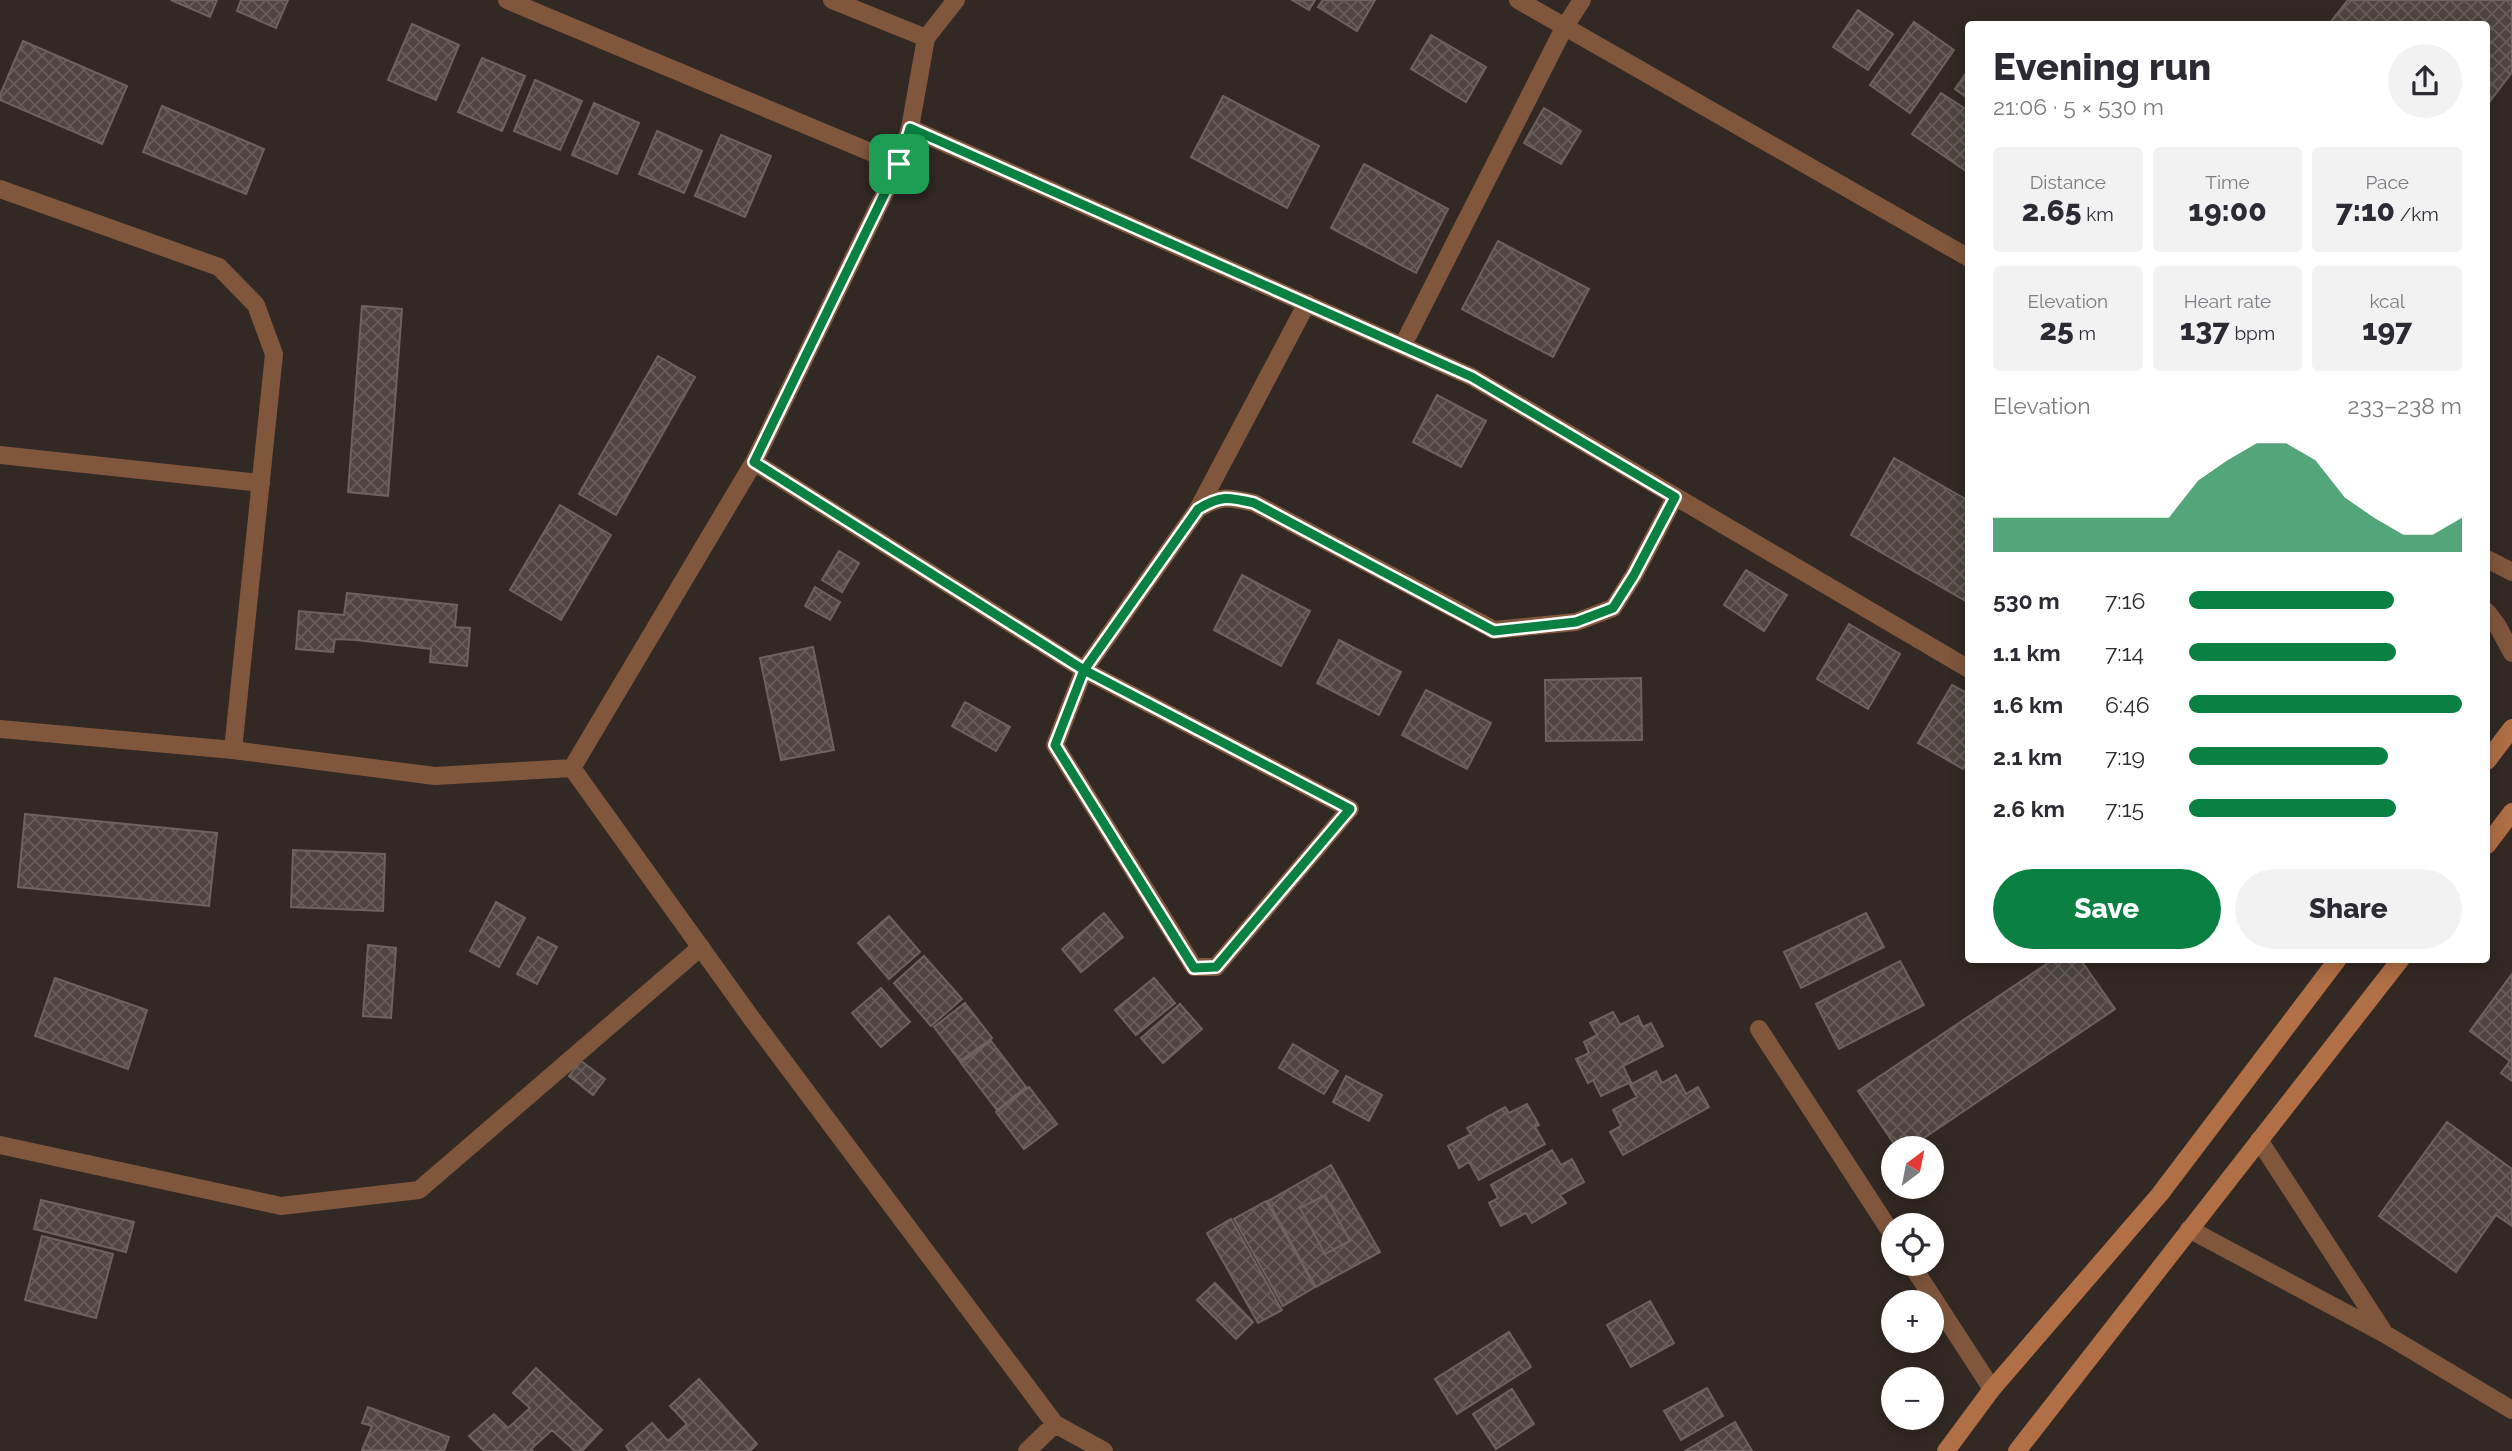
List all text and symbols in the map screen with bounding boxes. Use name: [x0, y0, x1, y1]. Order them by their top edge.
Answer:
text: Evening run: [1993, 44, 2211, 89]
button: share: [2388, 44, 2462, 118]
text: 21:06 · 5 × 530 m: [1993, 93, 2164, 120]
pin: [869, 134, 929, 194]
icon: arrive: [880, 145, 918, 183]
text: Distance: [2030, 171, 2106, 193]
text: Time: [2205, 171, 2250, 193]
text: Pace: [2365, 171, 2409, 193]
text: 2.65: [2022, 193, 2081, 228]
text: 19:00: [2188, 193, 2267, 228]
text: 7:10: [2336, 193, 2395, 228]
text: km: [2081, 203, 2114, 225]
text: /km: [2395, 203, 2439, 225]
text: Elevation: [2027, 290, 2108, 312]
text: Heart rate: [2184, 290, 2271, 312]
text: kcal: [2369, 290, 2405, 312]
text: 25: [2040, 312, 2074, 347]
text: 137: [2180, 312, 2230, 347]
text: 197: [2362, 312, 2412, 347]
text: m: [2074, 322, 2096, 344]
text: bpm: [2230, 322, 2275, 344]
text: Elevation: [1993, 392, 2091, 419]
text: 233–238 m: [2348, 392, 2462, 419]
text: 530 m: [1993, 587, 2060, 614]
text: 7:16: [2105, 587, 2145, 614]
text: 1.1 km: [1993, 639, 2061, 666]
text: 7:14: [2105, 639, 2144, 666]
text: 1.6 km: [1993, 691, 2063, 718]
text: 6:46: [2105, 691, 2150, 718]
text: 2.1 km: [1993, 743, 2062, 770]
text: 7:19: [2105, 743, 2145, 770]
text: 2.6 km: [1993, 795, 2065, 822]
text: 7:15: [2105, 795, 2144, 822]
button: Save: [1993, 869, 2221, 949]
button: Share: [2235, 869, 2462, 949]
north arrow: [1881, 1136, 1944, 1199]
map controls: [1881, 1136, 1944, 1430]
button: locate: [1881, 1213, 1944, 1276]
button: +: [1881, 1290, 1944, 1353]
button: −: [1881, 1367, 1944, 1430]

